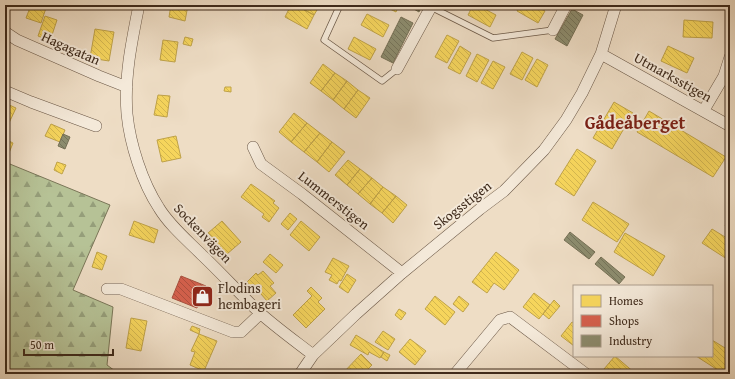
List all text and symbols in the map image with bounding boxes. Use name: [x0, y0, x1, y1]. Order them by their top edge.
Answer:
street label: Hagagatan: [38, 26, 104, 70]
street label: Utmarksstigen: [630, 47, 716, 107]
district label: Gådeåberget: [585, 109, 686, 136]
street label: Lummerstigen: [294, 166, 374, 234]
street label: Skogsstigen: [429, 176, 496, 234]
street label: Sockenvägen: [169, 199, 237, 267]
place label: Flodins hembageri: [218, 278, 281, 314]
shop icon: Flodins hembageri: [190, 283, 216, 309]
legend: [573, 285, 713, 357]
text: Homes: [609, 292, 644, 309]
text: Shops: [609, 312, 639, 329]
scale bar: [24, 331, 113, 357]
text: Industry: [609, 332, 652, 349]
text: 50 m: [30, 336, 54, 353]

